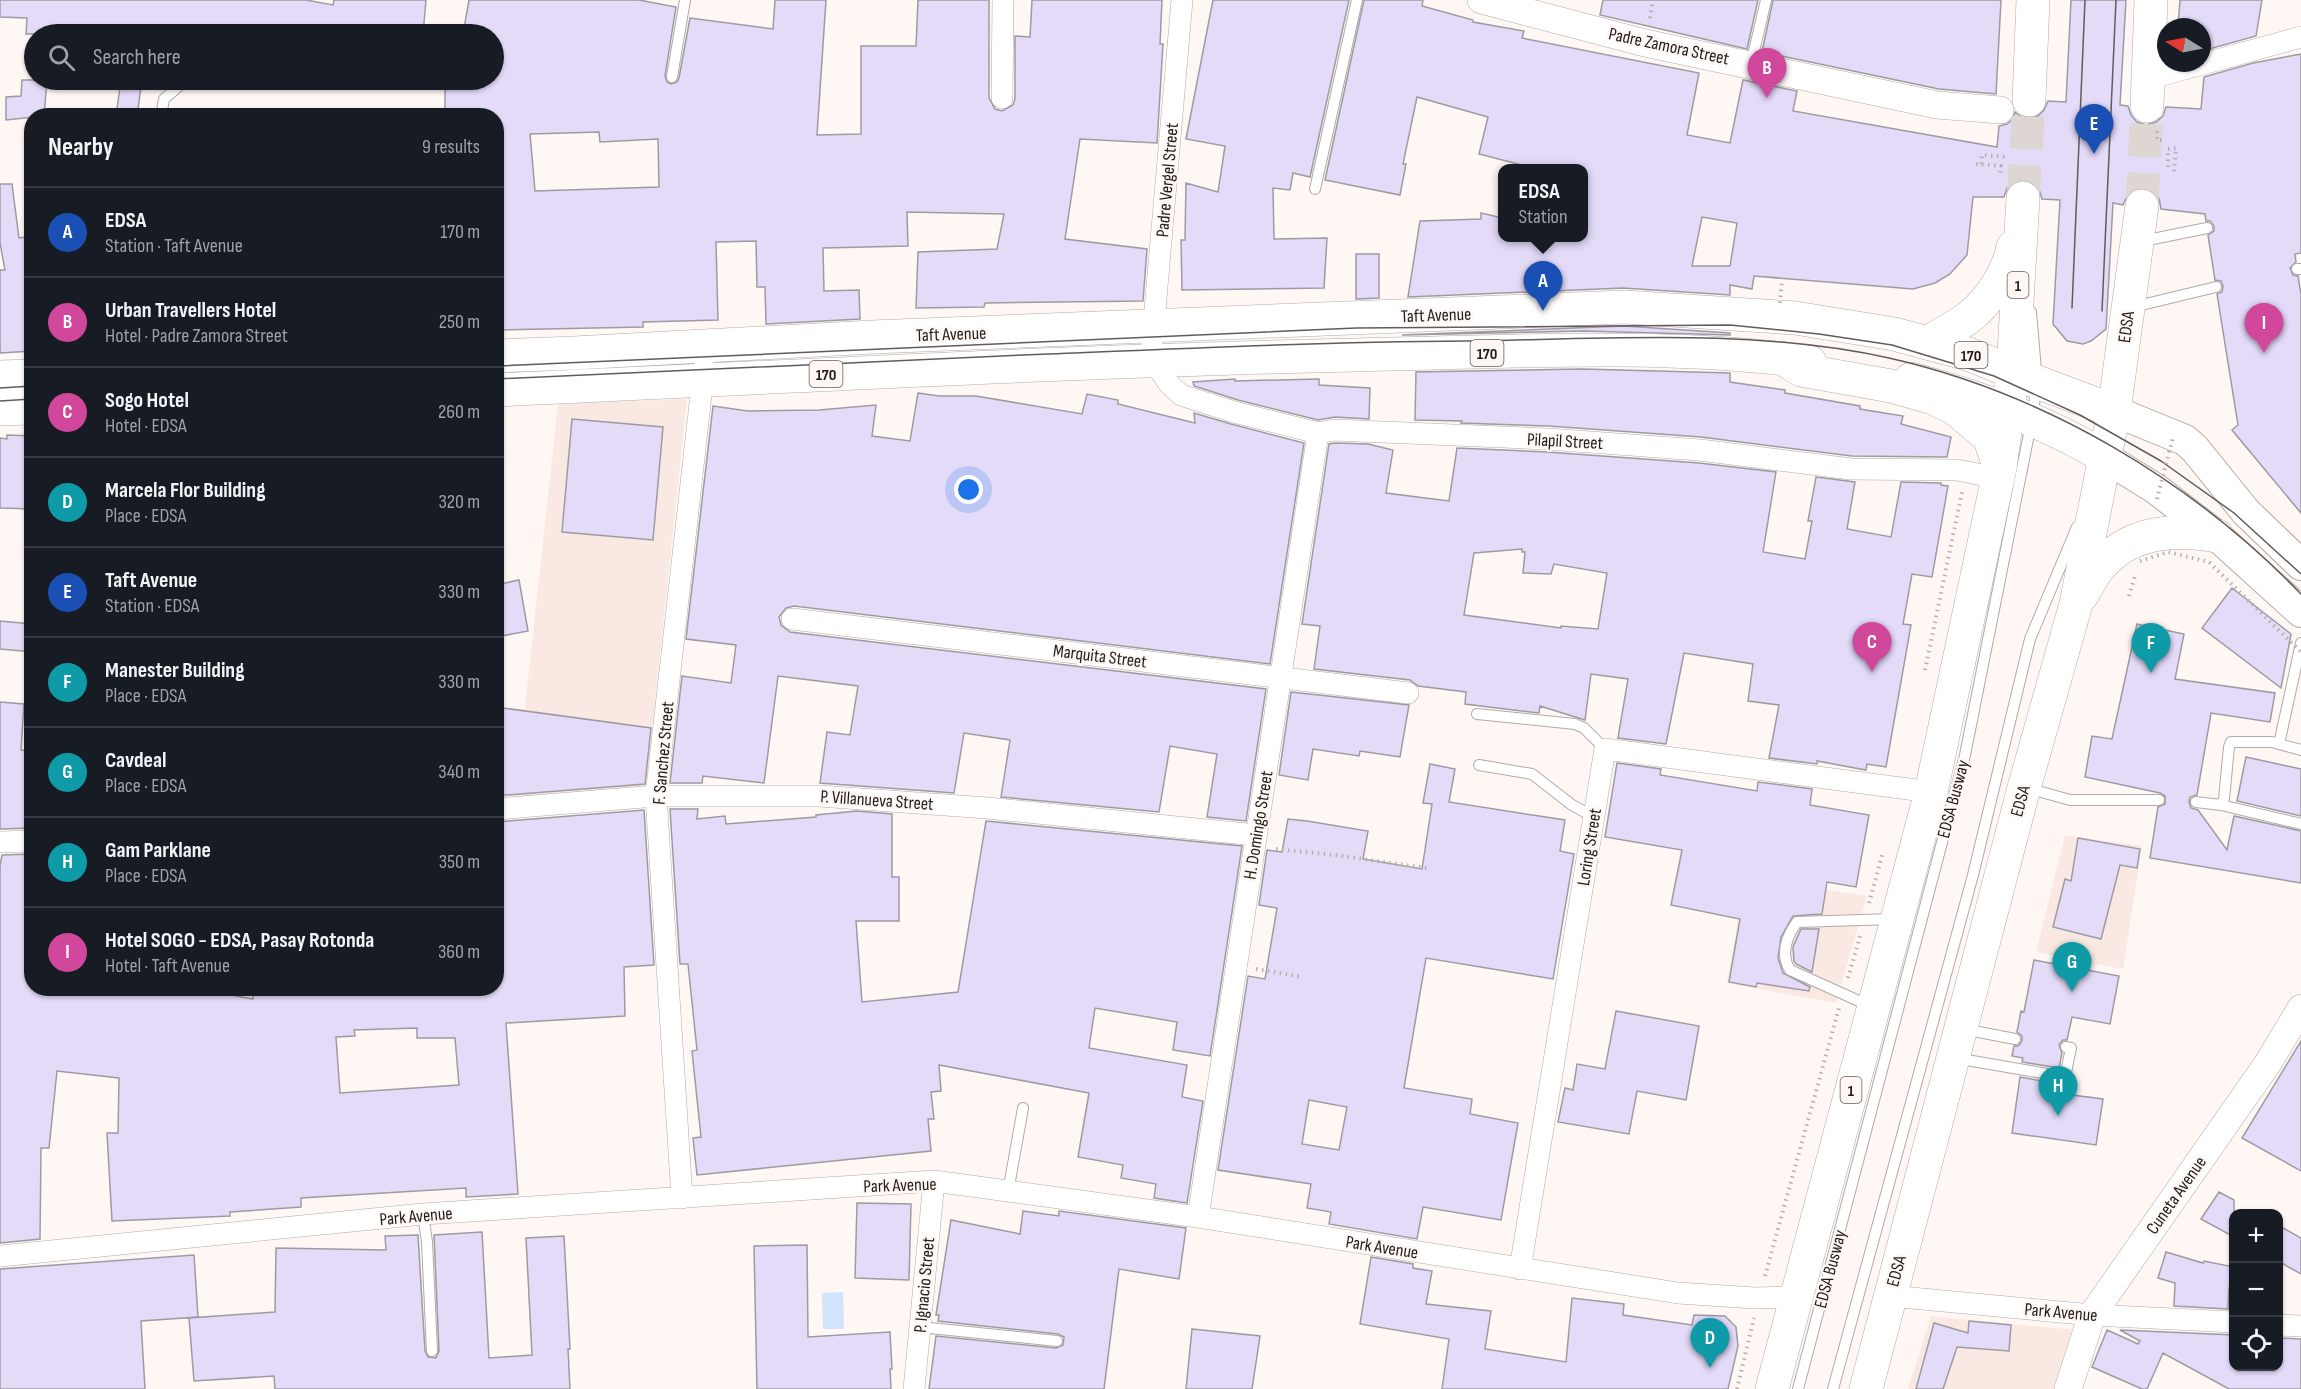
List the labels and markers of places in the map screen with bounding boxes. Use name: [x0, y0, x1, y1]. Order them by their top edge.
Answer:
pin: B: [1748, 48, 1786, 98]
pin: E: [2074, 104, 2114, 154]
pin: A: [1524, 262, 1562, 311]
pin: I: [2244, 304, 2284, 353]
pin: C: [1852, 622, 1892, 672]
pin: F: [2132, 624, 2170, 673]
pin: G: [2052, 942, 2092, 992]
pin: H: [2038, 1066, 2078, 1116]
pin: D: [1690, 1318, 1730, 1368]

